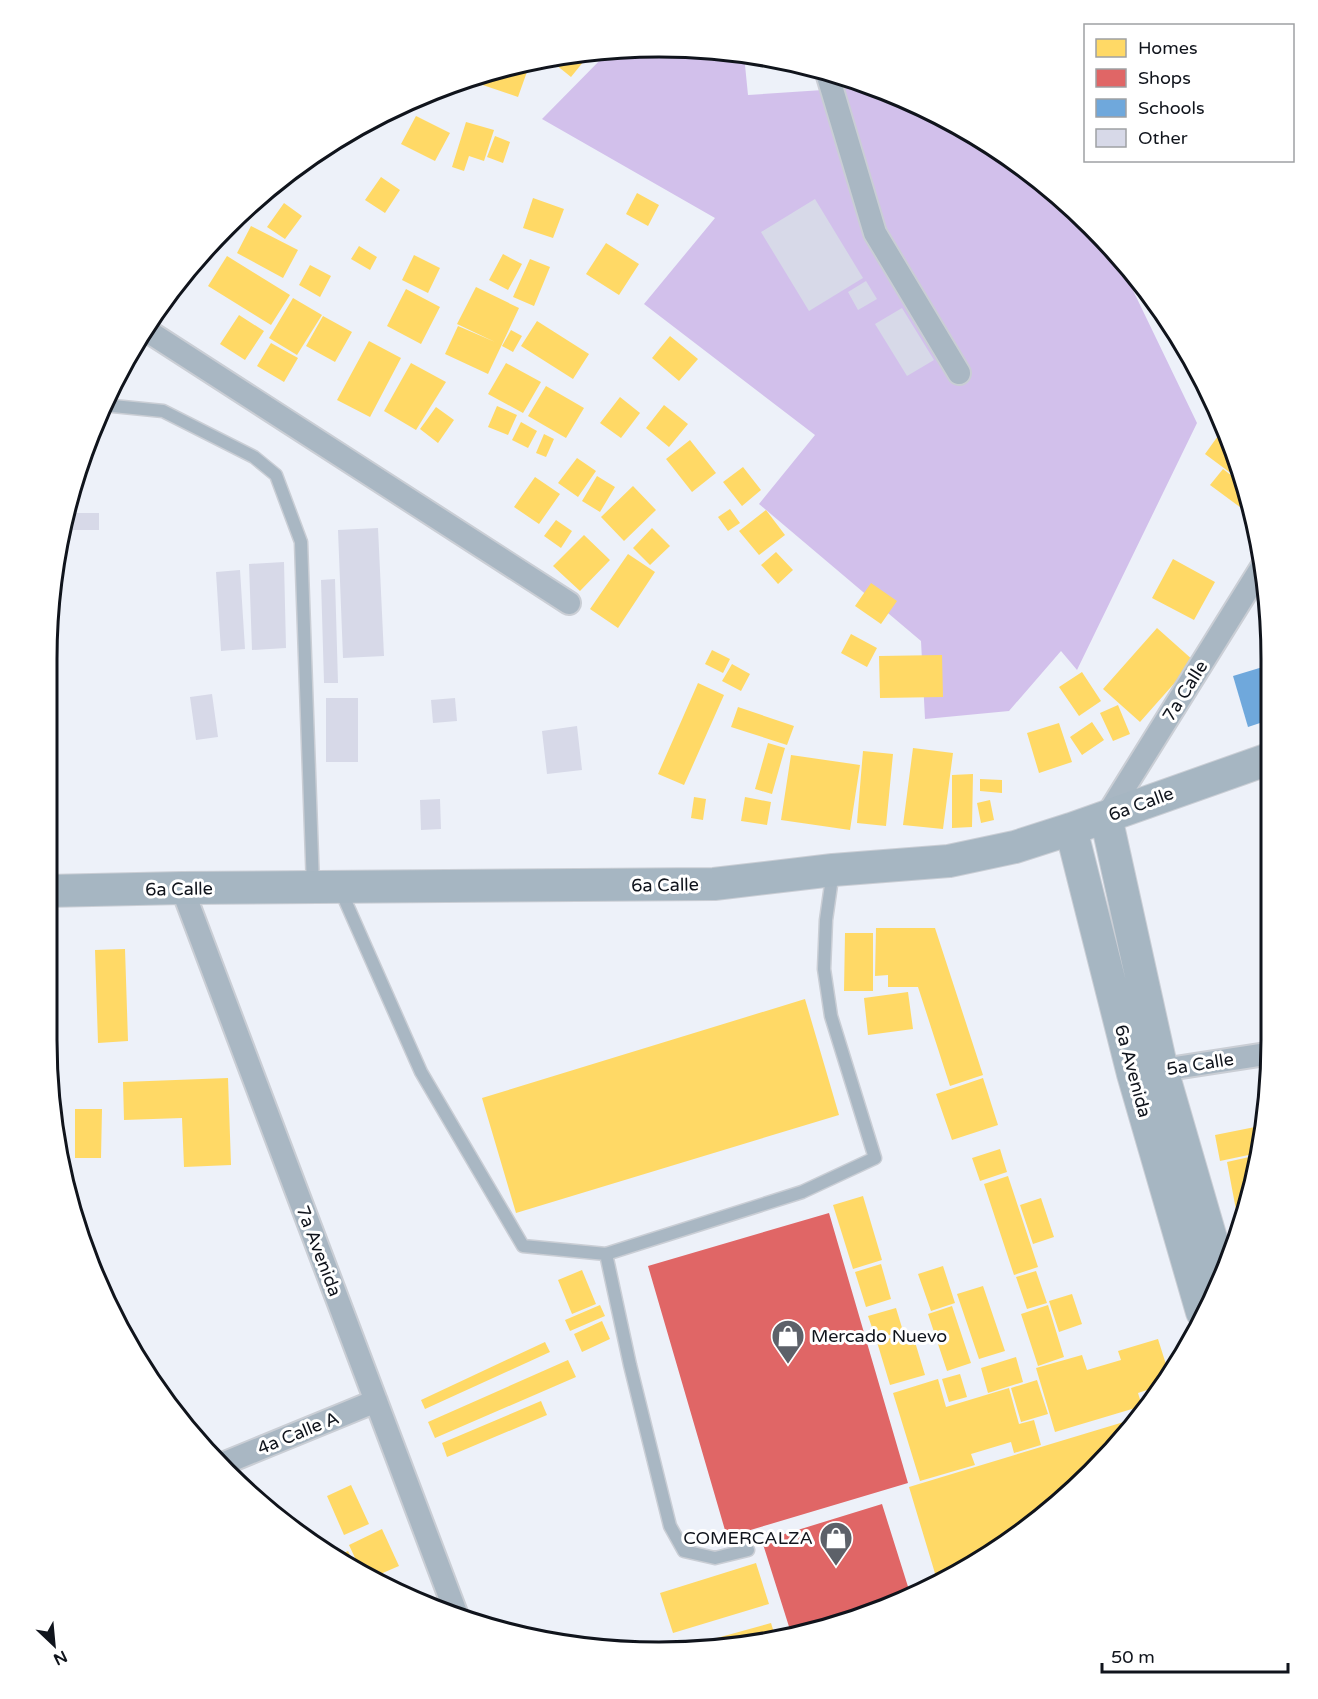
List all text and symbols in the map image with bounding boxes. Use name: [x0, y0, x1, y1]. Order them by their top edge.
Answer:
legend: [1084, 24, 1294, 162]
text: Homes: [1138, 37, 1198, 59]
text: Shops: [1138, 67, 1191, 89]
text: Schools: [1138, 97, 1205, 119]
text: Other: [1138, 127, 1188, 149]
street label: 7a Calle: [1158, 656, 1212, 726]
street label: 6a Calle: [1105, 782, 1177, 826]
street label: 6a Calle: [631, 873, 699, 897]
street label: 6a Calle: [145, 877, 213, 901]
street label: 6a Avenida: [1110, 1022, 1156, 1120]
street label: 5a Calle: [1165, 1048, 1235, 1080]
street label: 7a Avenida: [292, 1203, 346, 1299]
shop icon: Mercado Nuevo: [770, 1318, 806, 1365]
place label: Mercado Nuevo: [811, 1325, 947, 1347]
street label: 4a Calle A: [254, 1407, 342, 1459]
shop icon: COMERCALZA: [818, 1520, 854, 1567]
place label: COMERCALZA: [683, 1527, 813, 1549]
north arrow: [24, 1615, 84, 1675]
scale bar: [1102, 1636, 1288, 1674]
text: N: [50, 1646, 70, 1669]
text: 50 m: [1111, 1646, 1155, 1668]

